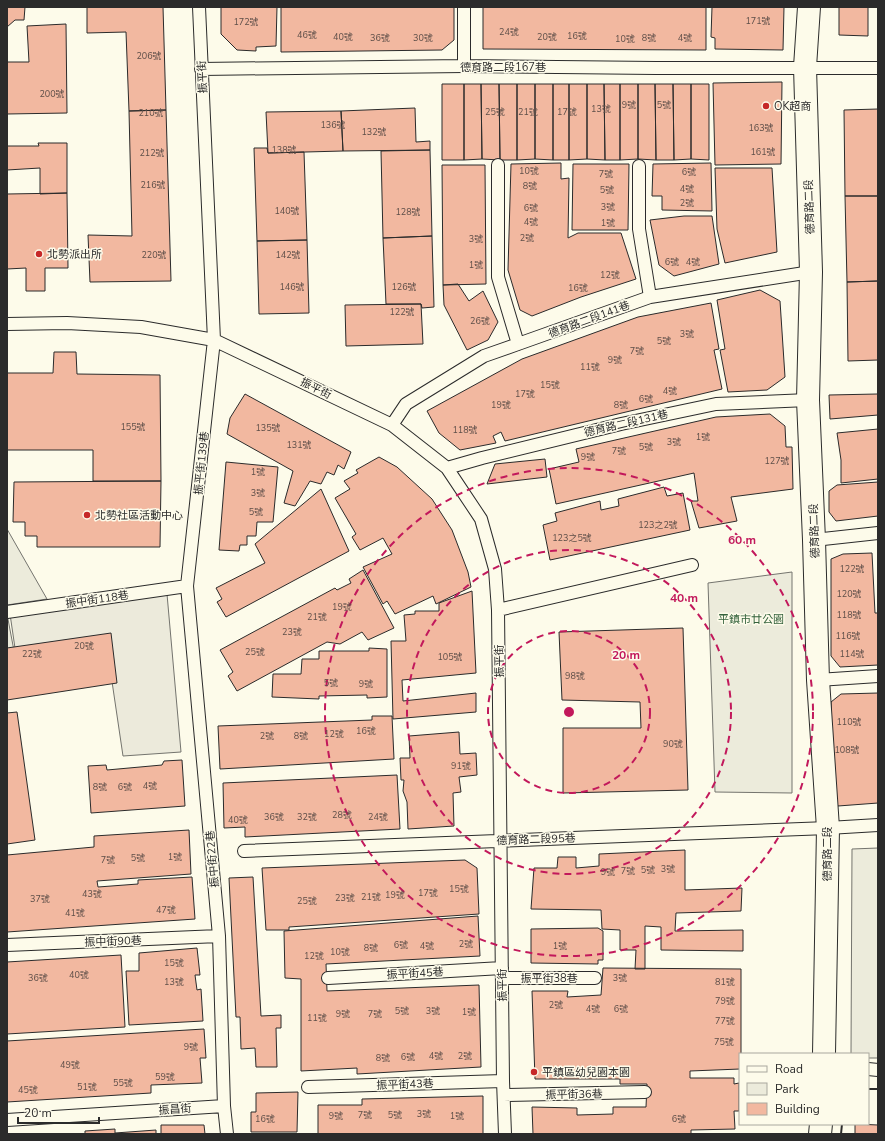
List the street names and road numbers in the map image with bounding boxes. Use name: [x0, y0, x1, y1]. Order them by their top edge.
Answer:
street label: 振平街: [194, 60, 211, 94]
street label: 德育路二段167巷: [460, 60, 546, 75]
street label: 德育路二段: [801, 179, 818, 235]
street label: 德育路二段141巷: [546, 298, 632, 341]
street label: 振平街: [298, 374, 334, 402]
street label: 德育路二段131巷: [583, 407, 670, 440]
street label: 振平街139巷: [191, 431, 212, 496]
street label: 德育路二段: [806, 503, 823, 559]
street label: 振中街118巷: [64, 588, 130, 611]
street label: 振平街: [492, 644, 507, 678]
street label: 德育路二段: [820, 827, 835, 882]
street label: 振中街22巷: [203, 830, 222, 888]
street label: 德育路二段95巷: [496, 831, 576, 848]
street label: 振中街90巷: [84, 933, 142, 950]
street label: 振平街45巷: [386, 965, 444, 982]
street label: 振平街: [495, 968, 510, 1002]
street label: 振平街38巷: [520, 971, 578, 986]
street label: 振平街43巷: [376, 1076, 434, 1093]
street label: 振平街36巷: [545, 1087, 603, 1102]
street label: 振昌街: [158, 1101, 192, 1118]

